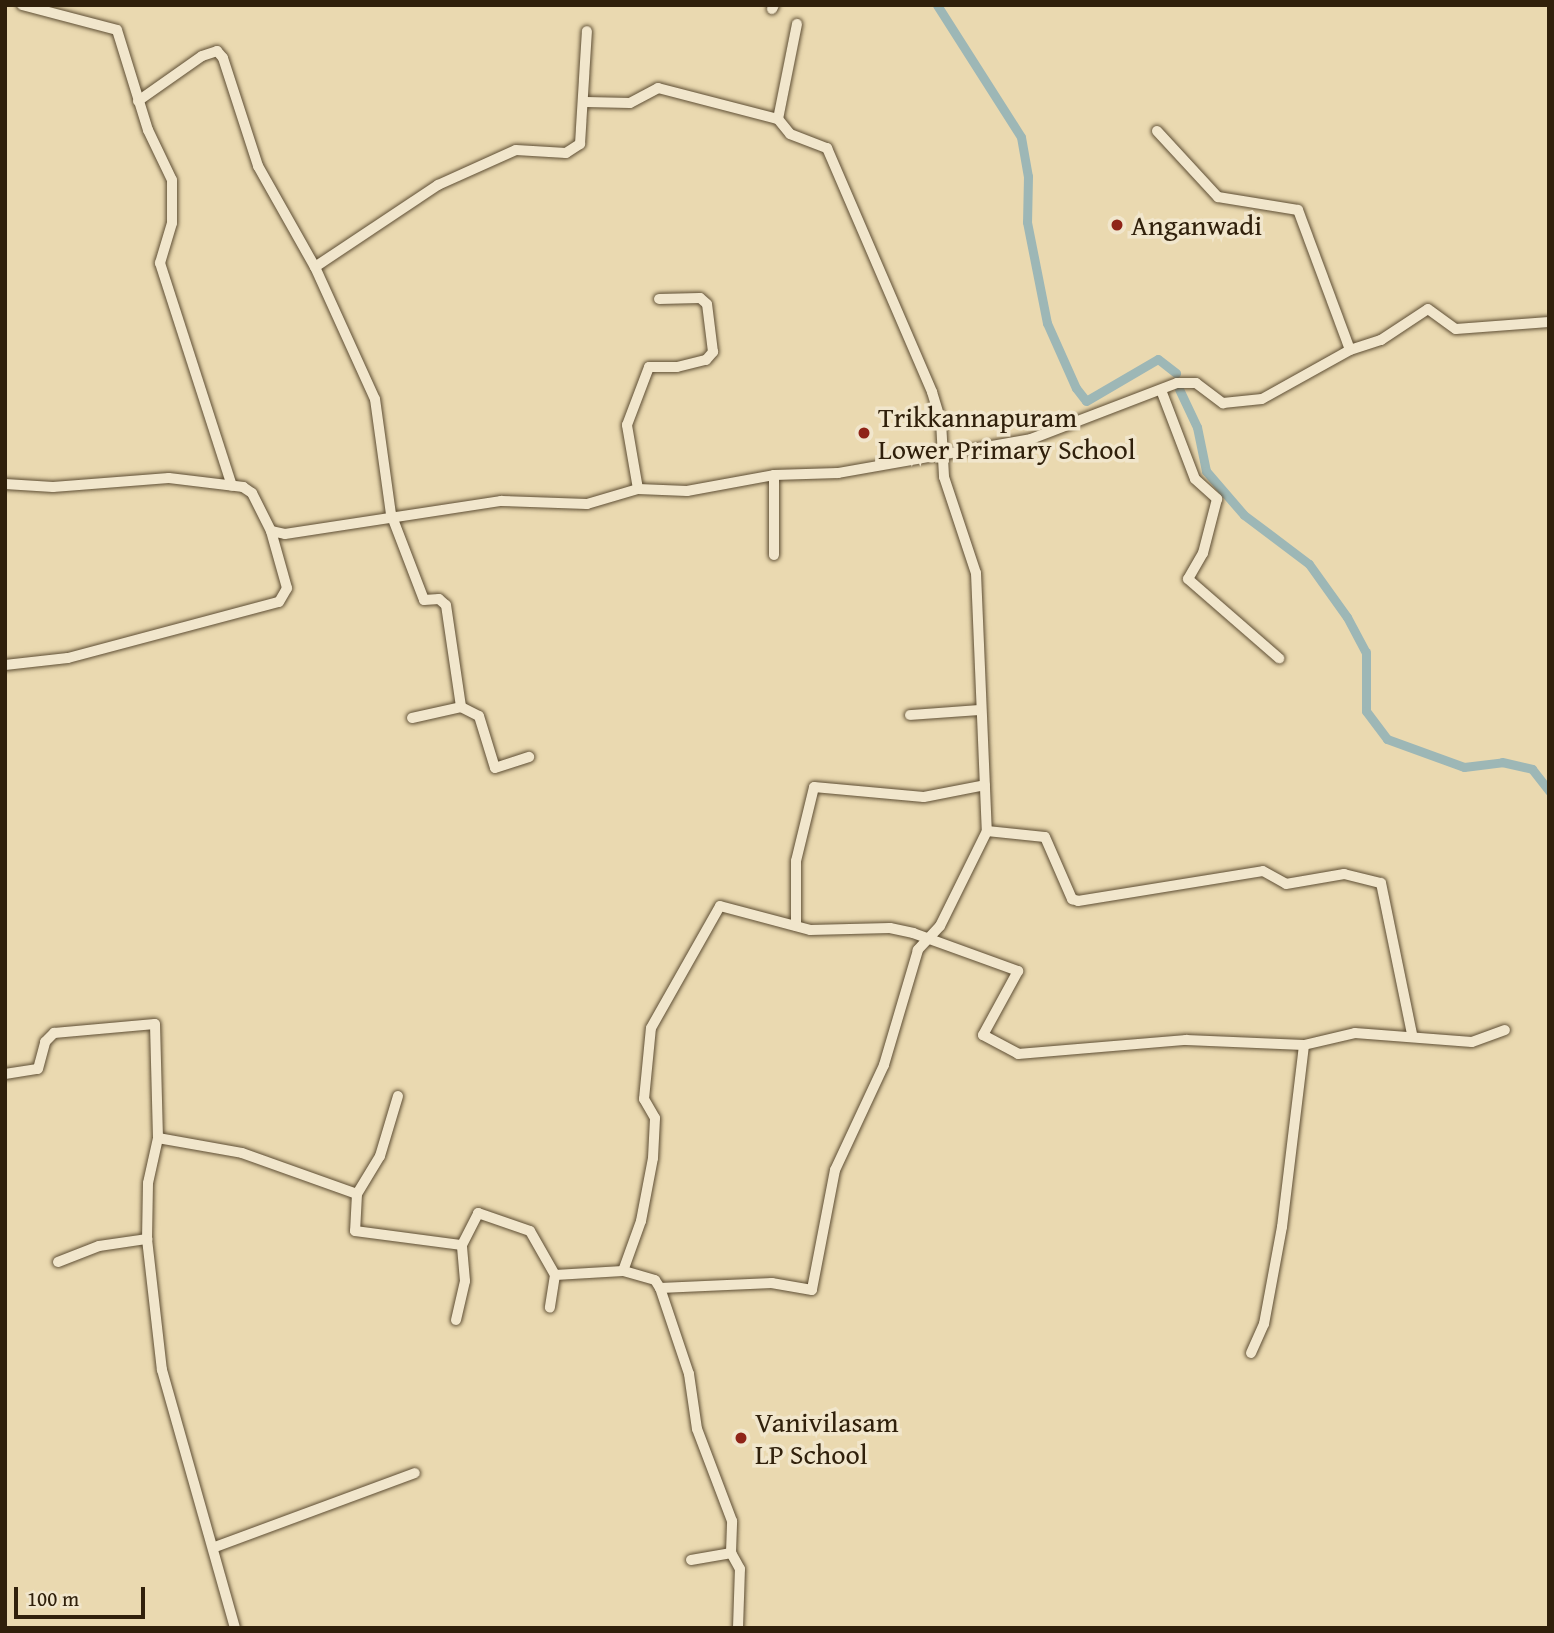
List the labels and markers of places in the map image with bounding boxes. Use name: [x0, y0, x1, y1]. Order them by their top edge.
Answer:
place label: Anganwadi: [1131, 208, 1262, 242]
marker: Anganwadi: [1109, 217, 1125, 233]
place label: Trikkannapuram Lower Primary School: [878, 400, 1136, 466]
marker: Trikkannapuram Lower Primary School: [856, 425, 872, 441]
place label: Vanivilasam LP School: [755, 1405, 899, 1471]
marker: Vanivilasam LP School: [733, 1430, 749, 1446]

